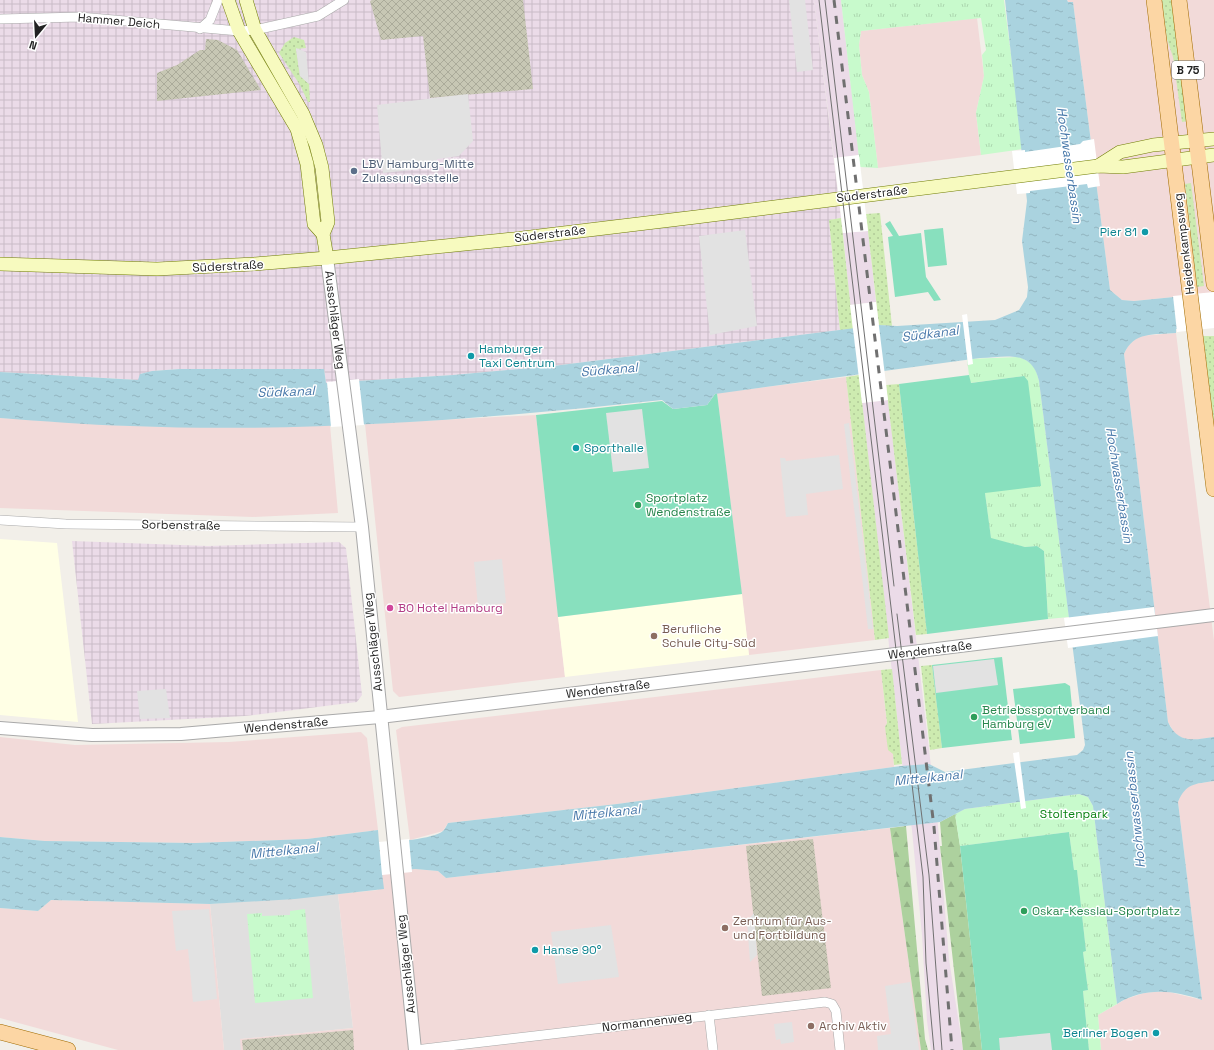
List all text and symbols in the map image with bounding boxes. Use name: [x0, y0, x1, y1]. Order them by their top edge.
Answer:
street label: Hammer Deich: [77, 9, 161, 33]
north arrow: [16, 16, 56, 56]
text: N: [27, 38, 39, 53]
road number: B 75: [1172, 61, 1204, 79]
water label: Hochwasserbassin: [1053, 106, 1086, 225]
place label: LBV Hamburg-Mitte Zulassungsstelle: [362, 156, 474, 186]
marker: LBV Hamburg-Mitte Zulassungsstelle: [349, 166, 359, 176]
street label: Süderstraße: [836, 182, 908, 206]
street label: Heidenkampsweg: [1170, 192, 1198, 296]
street label: Süderstraße: [514, 222, 586, 246]
place label: Pier 81: [1100, 224, 1137, 240]
marker: Pier 81: [1140, 227, 1150, 237]
street label: Süderstraße: [192, 256, 264, 276]
street label: Ausschläger Weg: [321, 270, 349, 370]
water label: Südkanal: [901, 321, 961, 345]
place label: Hamburger Taxi Centrum: [479, 341, 555, 371]
marker: Hamburger Taxi Centrum: [466, 351, 476, 361]
water label: Südkanal: [580, 358, 640, 380]
water label: Südkanal: [257, 382, 317, 401]
water label: Hochwasserbassin: [1102, 426, 1137, 545]
place label: Sporthalle: [584, 440, 644, 456]
marker: Sporthalle: [571, 443, 581, 453]
place label: Sportplatz Wendenstraße: [646, 490, 731, 520]
marker: Sportplatz Wendenstraße: [633, 500, 643, 510]
street label: Sorbenstraße: [141, 516, 221, 534]
street label: Ausschläger Weg: [360, 592, 386, 692]
place label: BO Hotel Hamburg: [398, 600, 503, 616]
marker: BO Hotel Hamburg: [385, 603, 395, 613]
place label: Berufliche Schule City-Süd: [662, 621, 756, 651]
marker: Berufliche Schule City-Süd: [649, 631, 659, 641]
street label: Wendenstraße: [887, 637, 973, 663]
street label: Wendenstraße: [565, 676, 651, 702]
place label: Betriebssportverband Hamburg eV: [982, 702, 1110, 732]
marker: Betriebssportverband Hamburg eV: [969, 712, 979, 722]
street label: Wendenstraße: [243, 713, 329, 737]
water label: Hochwasserbassin: [1120, 750, 1149, 869]
water label: Mittelkanal: [893, 765, 965, 790]
water label: Mittelkanal: [571, 800, 643, 825]
park label: Stoltenpark: [1040, 806, 1109, 822]
water label: Mittelkanal: [249, 838, 321, 863]
place label: Oskar-Kesslau-Sportplatz: [1032, 903, 1180, 919]
marker: Oskar-Kesslau-Sportplatz: [1019, 906, 1029, 916]
place label: Zentrum für Aus- und Fortbildung: [733, 913, 832, 943]
street label: Ausschläger Weg: [393, 914, 419, 1014]
marker: Zentrum für Aus- und Fortbildung: [720, 923, 730, 933]
place label: Hanse 90°: [543, 942, 602, 958]
marker: Hanse 90°: [530, 945, 540, 955]
street label: Normannenweg: [601, 1009, 693, 1035]
place label: Archiv Aktiv: [819, 1018, 887, 1034]
marker: Archiv Aktiv: [806, 1021, 816, 1031]
place label: Berliner Bogen: [1063, 1025, 1148, 1041]
marker: Berliner Bogen: [1151, 1028, 1161, 1038]

